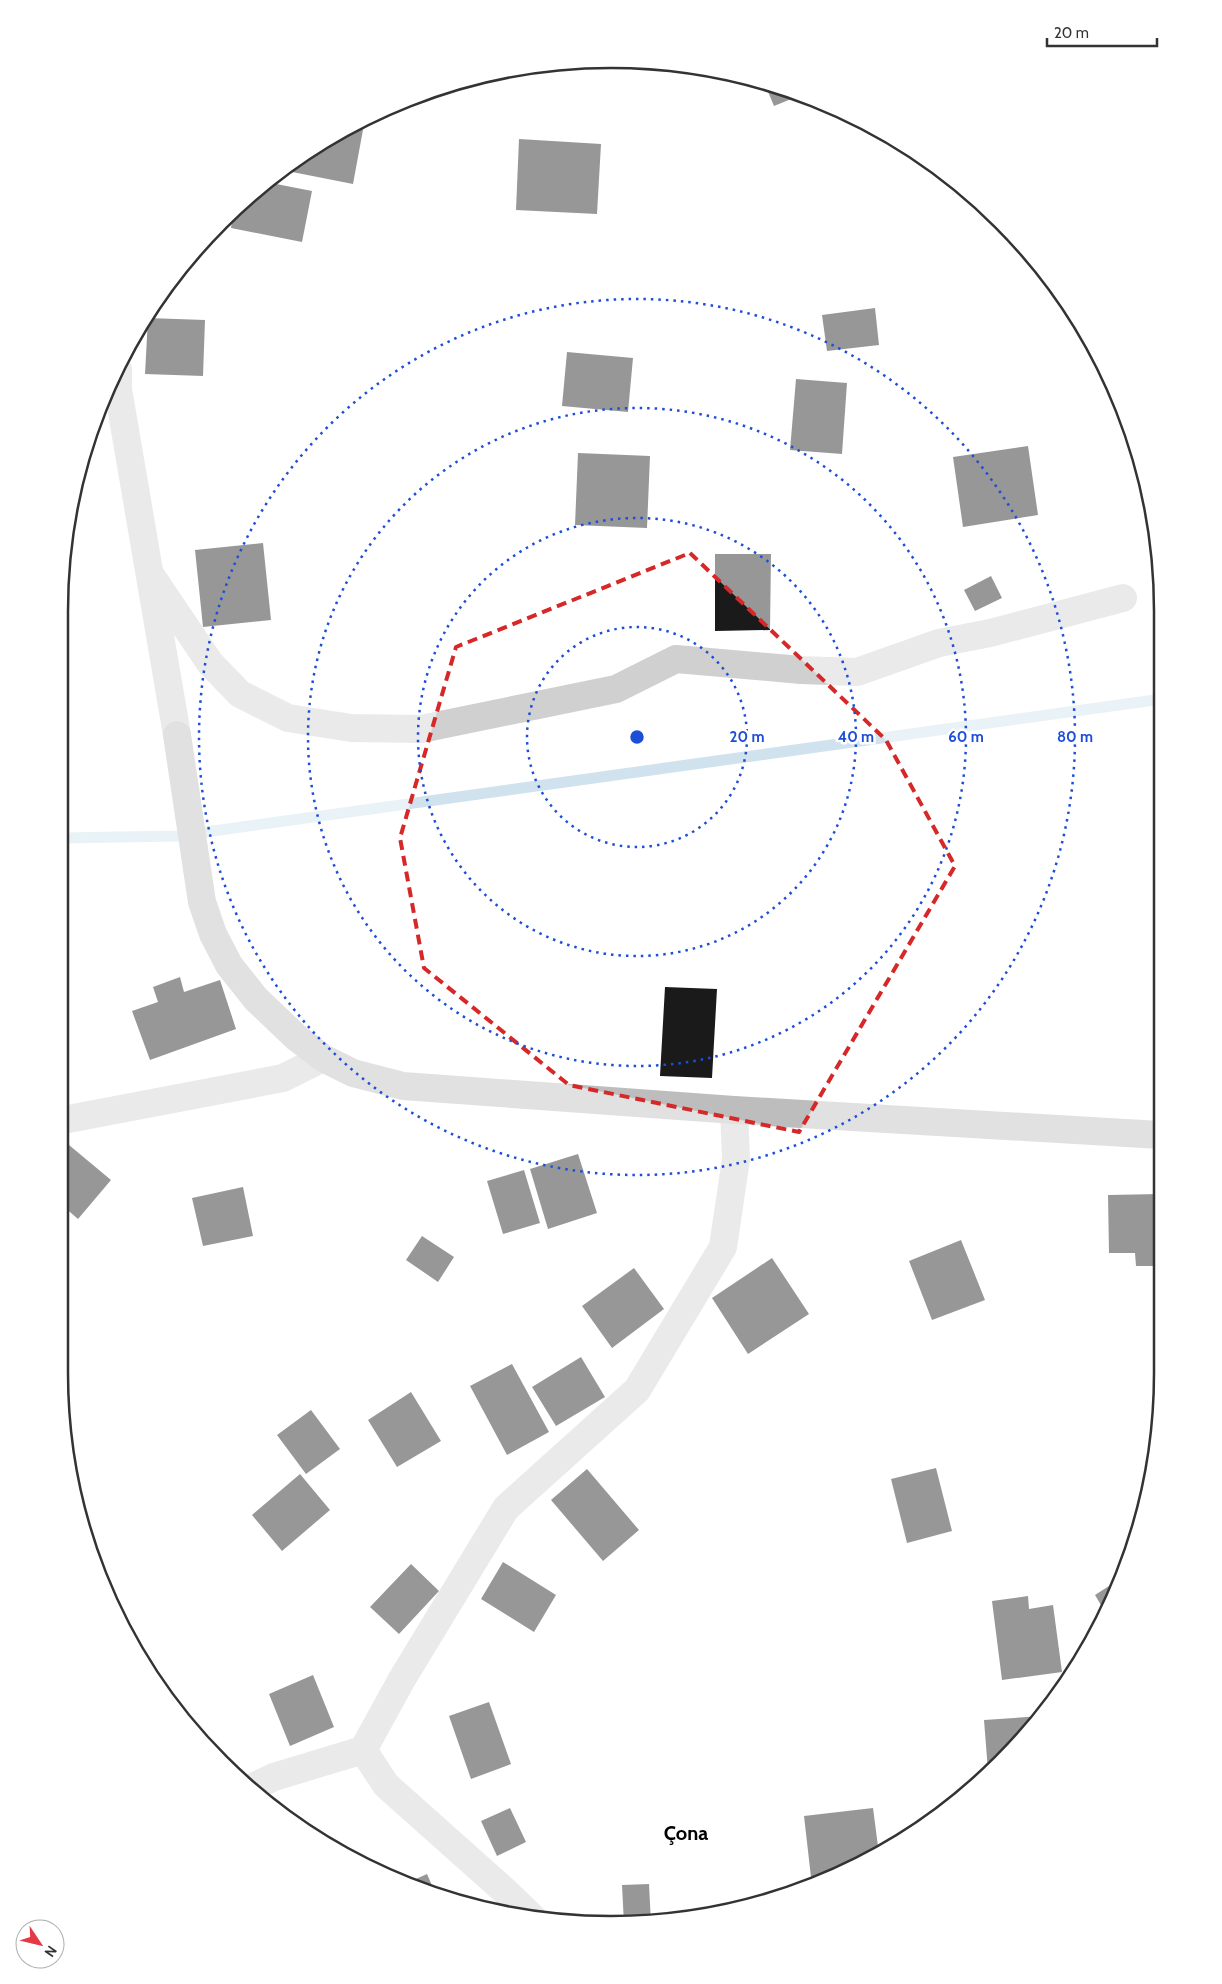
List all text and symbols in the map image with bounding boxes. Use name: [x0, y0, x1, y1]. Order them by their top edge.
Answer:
scale bar: [1047, 15, 1157, 47]
text: 20 m: [1054, 24, 1089, 42]
centre of rings: [628, 728, 646, 746]
text: 20 m: [730, 728, 764, 746]
text: 40 m: [838, 728, 874, 746]
text: 60 m: [948, 728, 984, 746]
text: 80 m: [1057, 728, 1093, 746]
district label: Çona: [664, 1821, 708, 1845]
north arrow: [15, 1919, 65, 1969]
text: N: [40, 1942, 61, 1961]

